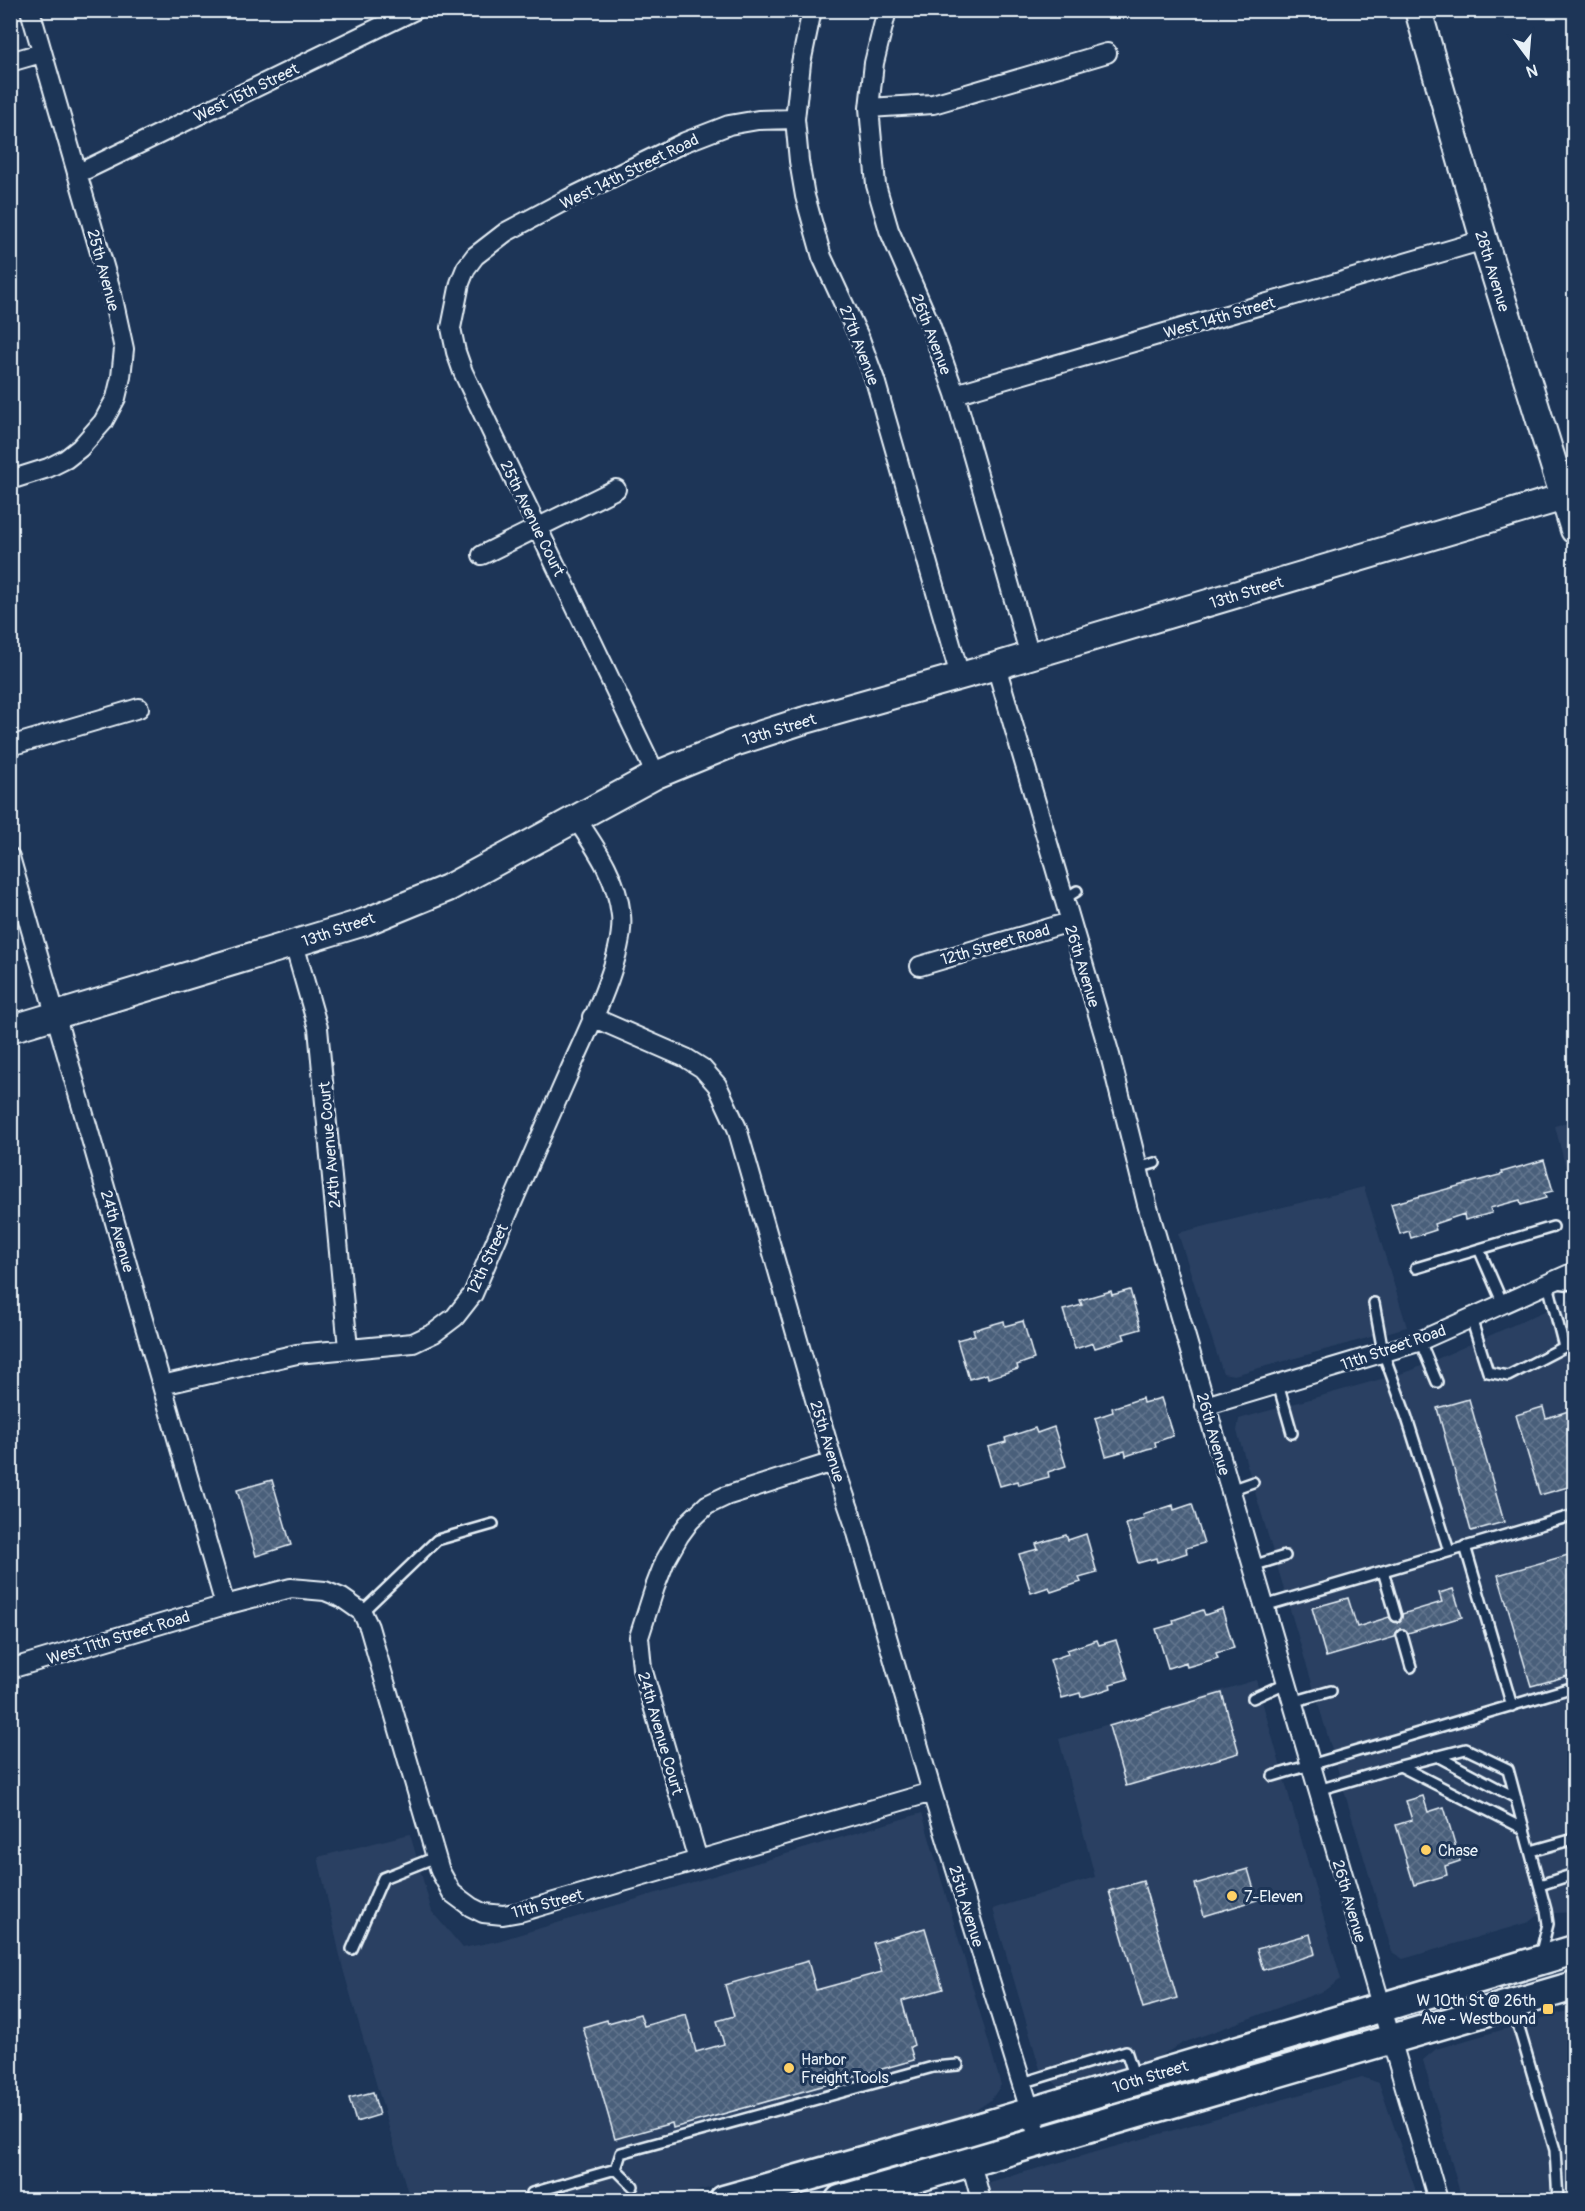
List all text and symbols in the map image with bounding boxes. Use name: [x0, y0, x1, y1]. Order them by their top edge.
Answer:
north arrow: [1498, 27, 1558, 87]
street label: West 15th Street: [191, 59, 303, 127]
text: N: [1524, 59, 1540, 82]
street label: West 14th Street Road: [557, 130, 702, 214]
street label: 25th Avenue: [82, 227, 124, 314]
street label: 28th Avenue: [1470, 228, 1514, 314]
street label: 26th Avenue: [907, 291, 956, 378]
street label: West 14th Street: [1161, 292, 1278, 343]
street label: 27th Avenue: [835, 303, 883, 388]
street label: 25th Avenue Court: [495, 457, 569, 580]
street label: 13th Street: [1207, 572, 1286, 614]
street label: 13th Street: [740, 709, 819, 751]
street label: 13th Street: [299, 908, 378, 952]
street label: 12th Street Road: [938, 920, 1052, 970]
street label: 26th Avenue: [1060, 923, 1104, 1010]
street label: 24th Avenue Court: [314, 1080, 345, 1209]
street label: 24th Avenue: [96, 1188, 138, 1275]
street label: 12th Street: [463, 1220, 513, 1298]
street label: 11th Street Road: [1338, 1321, 1449, 1375]
street label: 26th Avenue: [1192, 1391, 1234, 1478]
street label: 25th Avenue: [805, 1398, 849, 1485]
street label: West 11th Street Road: [44, 1607, 192, 1669]
street label: 24th Avenue Court: [633, 1669, 687, 1798]
place label: Chase: [1438, 1841, 1478, 1861]
marker: Chase: [1419, 1843, 1433, 1857]
street label: 26th Avenue: [1328, 1858, 1370, 1945]
street label: 25th Avenue: [944, 1863, 988, 1950]
street label: 11th Street: [509, 1885, 586, 1923]
place label: 7-Eleven: [1244, 1887, 1303, 1907]
marker: 7-Eleven: [1225, 1889, 1239, 1903]
place label: W 10th St @ 26th Ave - Westbound: [1417, 1991, 1536, 2029]
marker: W 10th St @ 26th Ave - Westbound: [1541, 2002, 1555, 2016]
place label: Harbor Freight Tools: [801, 2050, 889, 2088]
street label: 10th Street: [1110, 2056, 1191, 2098]
marker: Harbor Freight Tools: [782, 2061, 796, 2075]

